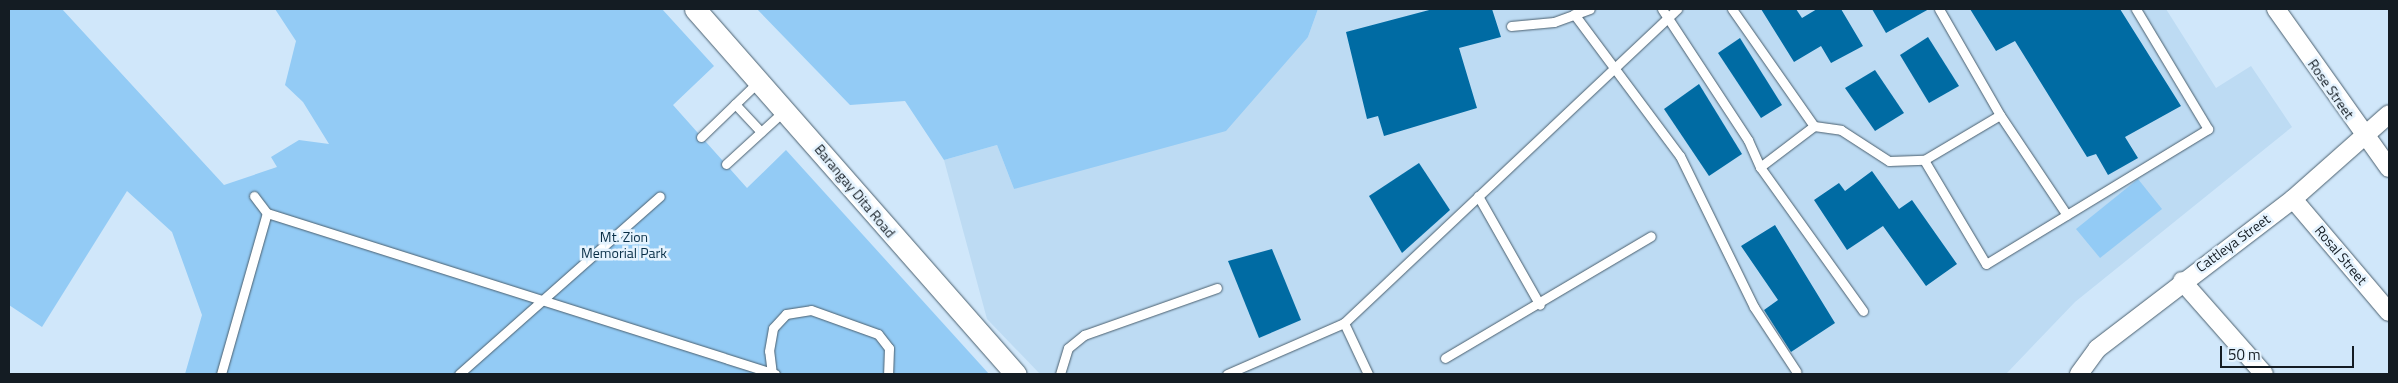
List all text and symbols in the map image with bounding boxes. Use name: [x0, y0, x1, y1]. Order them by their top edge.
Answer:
street label: Rose Street: [2304, 56, 2358, 122]
street label: Barangay Dita Road: [811, 141, 899, 241]
street label: Cattleya Street: [2193, 211, 2273, 275]
street label: Rosal Street: [2311, 222, 2371, 288]
park label: Mt. Zion Memorial Park: [581, 229, 667, 262]
scale bar: [2223, 336, 2357, 368]
text: 50 m: [2228, 343, 2261, 366]

